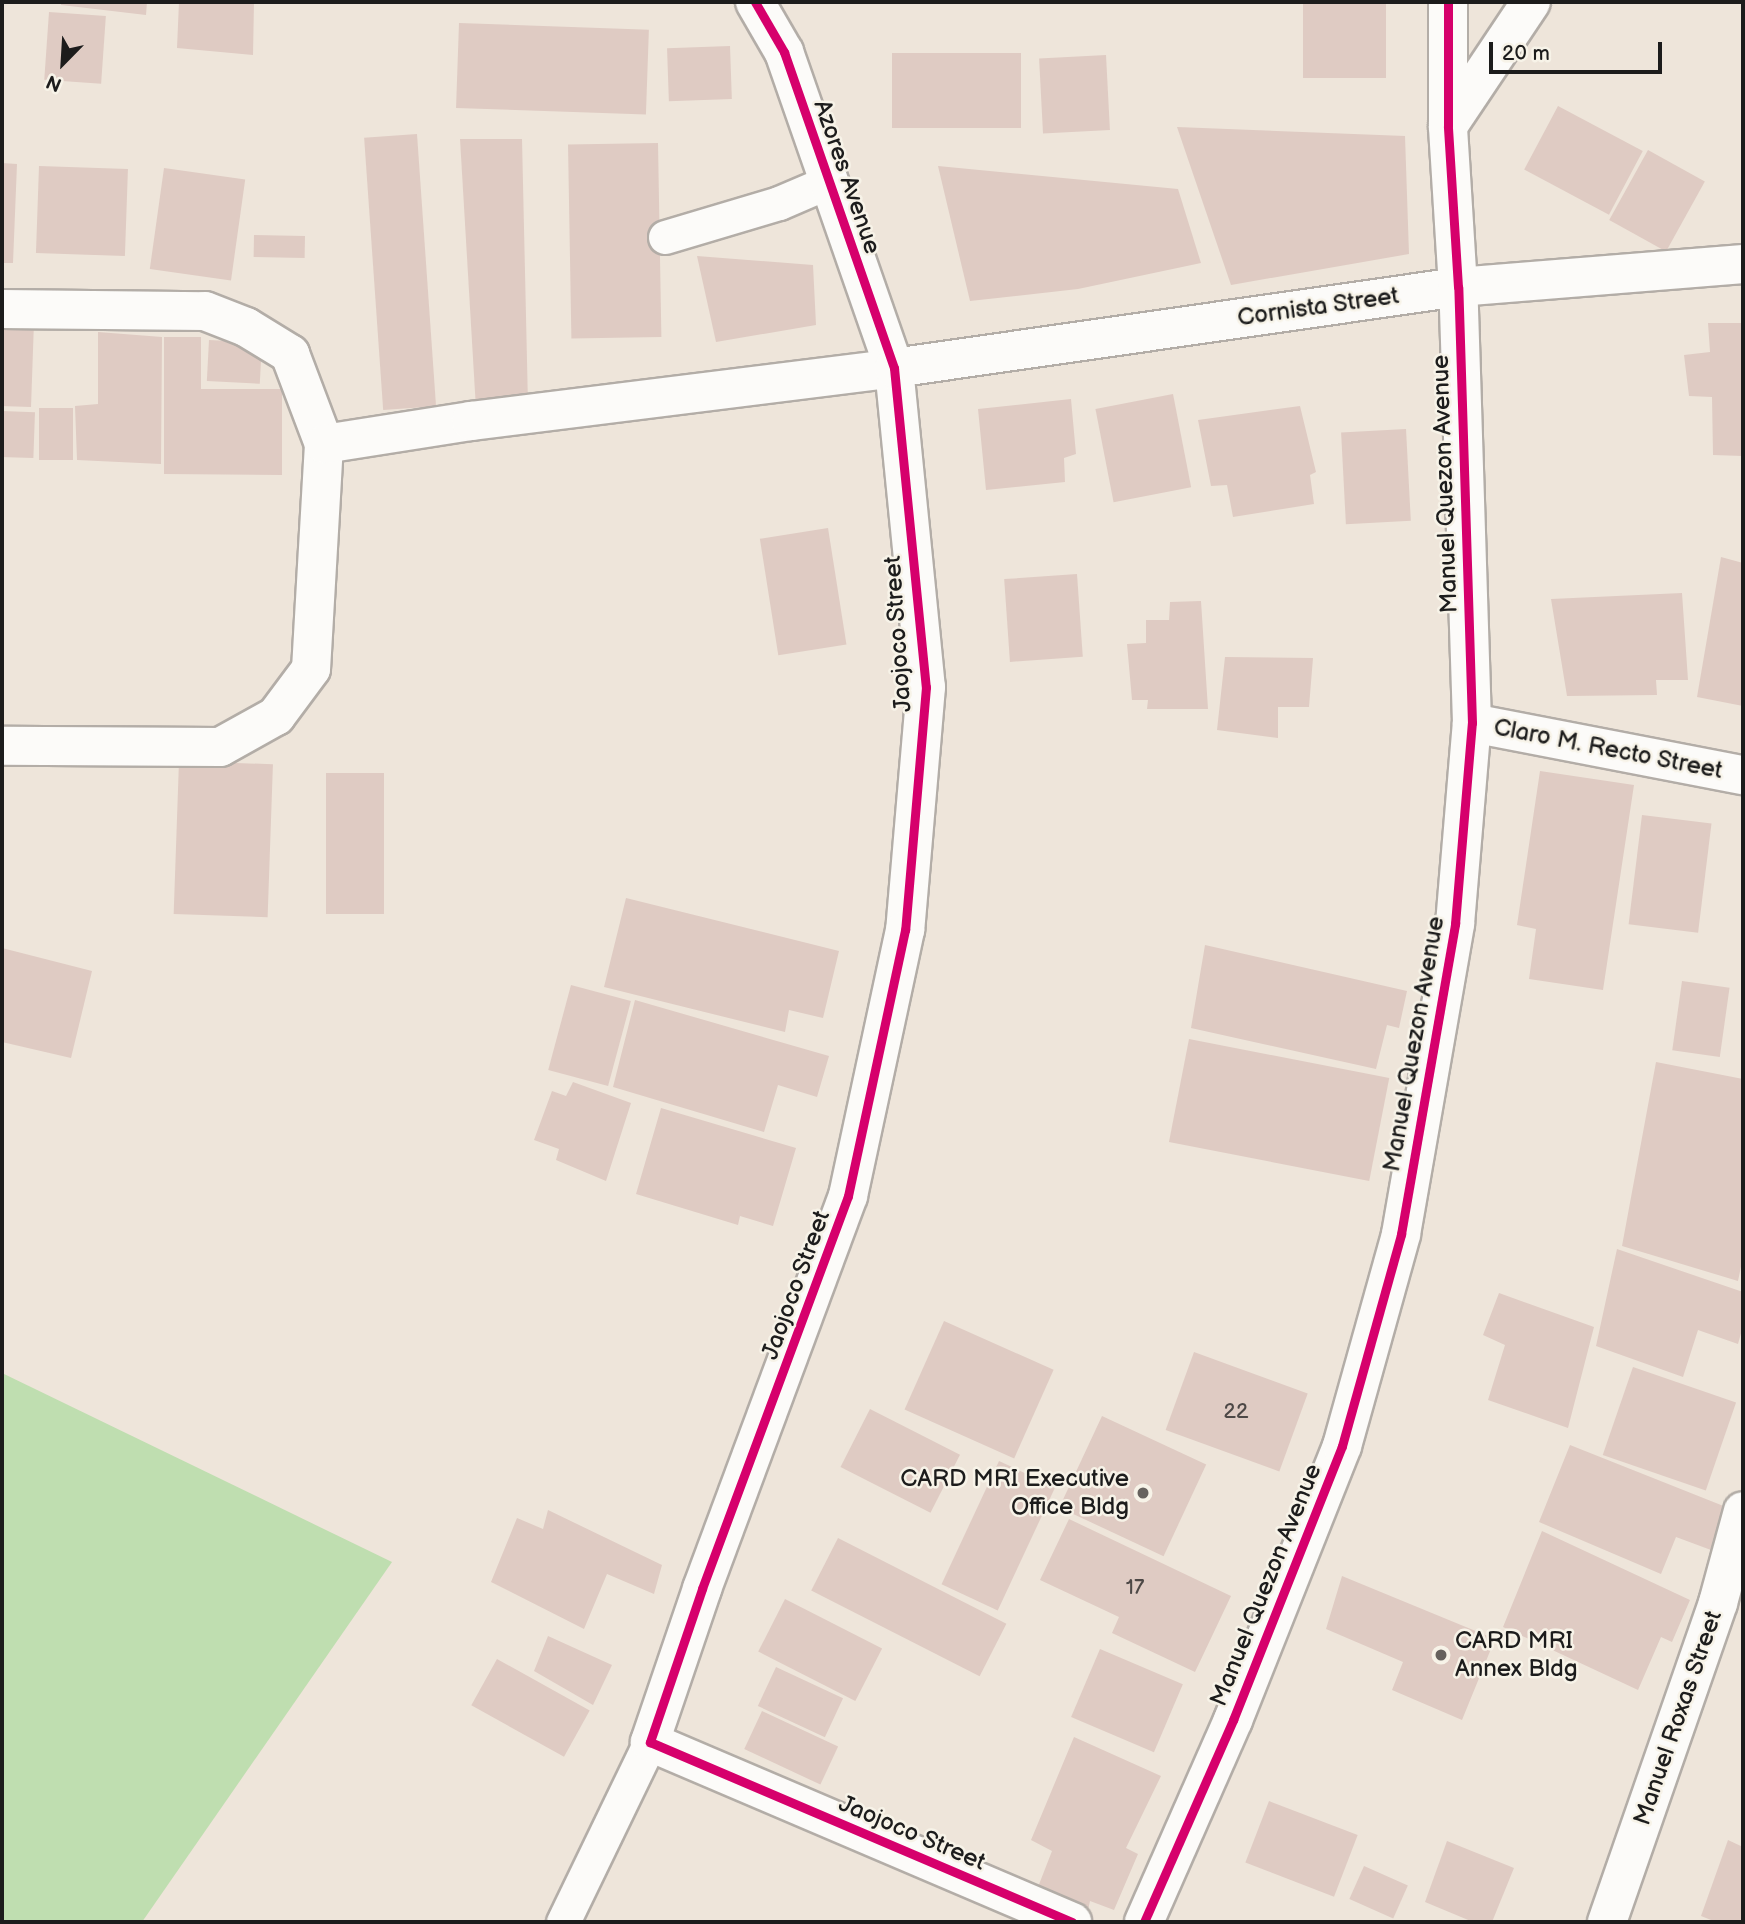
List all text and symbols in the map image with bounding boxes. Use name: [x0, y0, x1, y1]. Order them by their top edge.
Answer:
north arrow: [28, 28, 98, 98]
scale bar: [1493, 28, 1666, 72]
text: 20 m: [1502, 41, 1550, 66]
text: N: [43, 69, 65, 96]
street label: Azores Avenue: [807, 96, 887, 258]
street label: Cornista Street: [1235, 281, 1401, 333]
street label: Manuel Quezon Avenue: [1426, 354, 1464, 614]
street label: Jaojoco Street: [878, 555, 918, 713]
street label: Claro M. Recto Street: [1491, 713, 1725, 785]
street label: Manuel Quezon Avenue: [1377, 914, 1451, 1174]
street label: Jaojoco Street: [756, 1206, 836, 1364]
house number: 22: [1224, 1399, 1248, 1425]
street label: Manuel Quezon Avenue: [1204, 1460, 1328, 1710]
place label: CARD MRI Executive Office Bldg: [900, 1465, 1129, 1521]
marker: CARD MRI Executive Office Bldg: [1135, 1485, 1151, 1501]
house number: 17: [1126, 1575, 1144, 1601]
street label: Manuel Roxas Street: [1628, 1607, 1728, 1829]
place label: CARD MRI Annex Bldg: [1455, 1627, 1578, 1683]
marker: CARD MRI Annex Bldg: [1433, 1647, 1449, 1663]
street label: Jaojoco Street: [834, 1789, 990, 1877]

